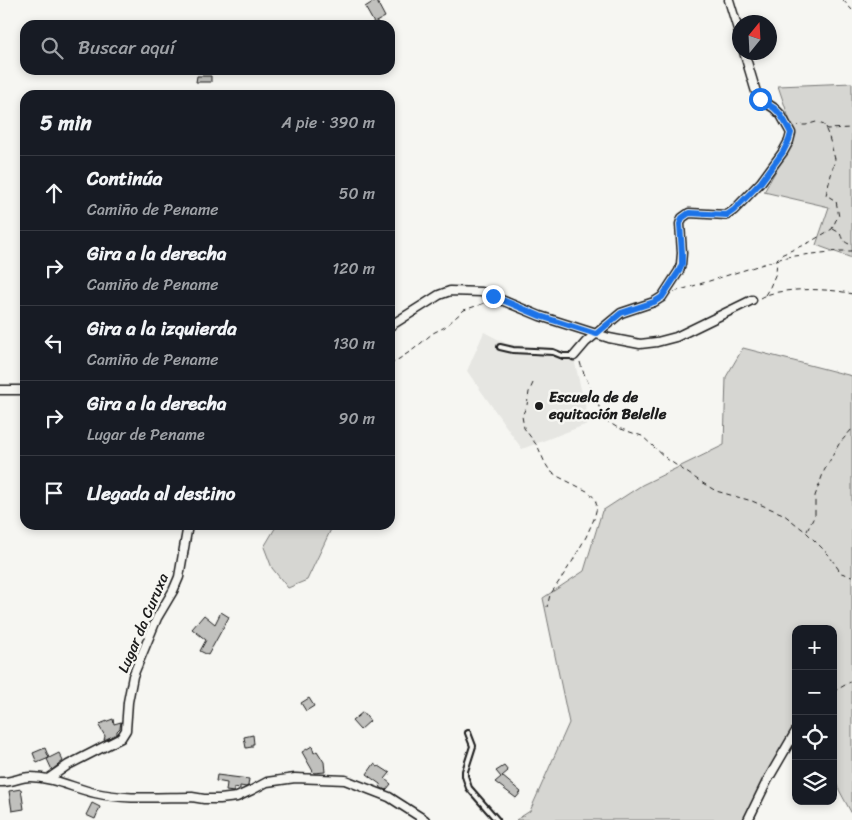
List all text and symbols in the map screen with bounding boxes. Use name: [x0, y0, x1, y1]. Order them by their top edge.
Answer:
north arrow: [732, 15, 777, 60]
search box: [20, 20, 395, 75]
text: Buscar aquí: [78, 31, 175, 64]
icon: search: [38, 34, 66, 62]
route start: [749, 88, 772, 111]
text: 5 min: [40, 104, 92, 142]
text: A pie · 390 m: [281, 108, 375, 137]
text: Continúa: [87, 162, 162, 195]
icon: ahead: [40, 179, 68, 207]
text: 50 m: [339, 179, 375, 208]
text: Camiño de Pename: [87, 195, 218, 224]
text: Gira a la derecha: [87, 237, 226, 270]
icon: right: [40, 254, 68, 282]
text: 120 m: [332, 254, 375, 283]
text: Camiño de Pename: [87, 270, 218, 299]
route end: [482, 285, 505, 308]
text: Gira a la izquierda: [87, 312, 237, 345]
icon: left: [40, 329, 68, 357]
text: 130 m: [333, 329, 375, 358]
text: Camiño de Pename: [87, 345, 218, 374]
place label: Escuela de de equitación Belelle: [548, 384, 667, 427]
text: Gira a la derecha: [87, 387, 226, 420]
marker: Escuela de de equitación Belelle: [533, 400, 545, 412]
icon: right: [40, 404, 68, 432]
text: 90 m: [339, 404, 375, 433]
text: Lugar de Pename: [87, 420, 205, 449]
text: Llegada al destino: [87, 477, 236, 510]
icon: arrive: [40, 479, 68, 507]
street label: Lugar da Curuxa: [110, 569, 176, 677]
map controls: [792, 625, 837, 805]
button: +: [792, 625, 837, 670]
button: −: [792, 670, 837, 715]
button: locate: [792, 715, 837, 760]
button: layers: [792, 760, 837, 805]

